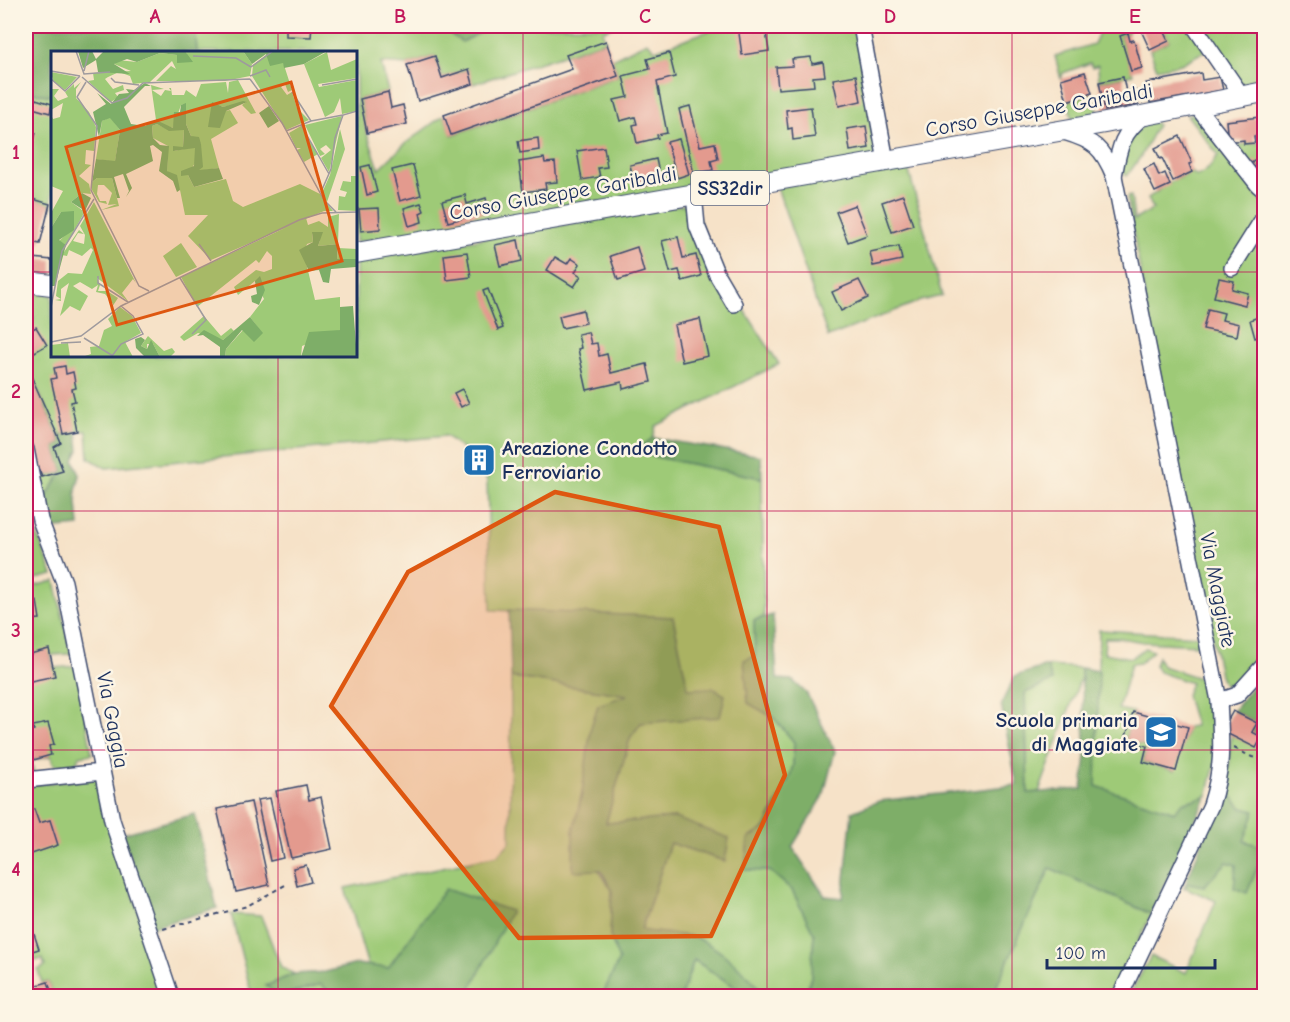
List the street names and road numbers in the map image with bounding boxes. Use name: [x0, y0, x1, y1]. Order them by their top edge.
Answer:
street label: Corso Giuseppe Garibaldi: [924, 78, 1154, 142]
street label: Corso Giuseppe Garibaldi: [448, 161, 678, 225]
road number: SS32dir: [691, 171, 769, 205]
street label: Via Maggiate: [1195, 531, 1241, 649]
street label: Via Gaggia: [92, 670, 134, 770]

